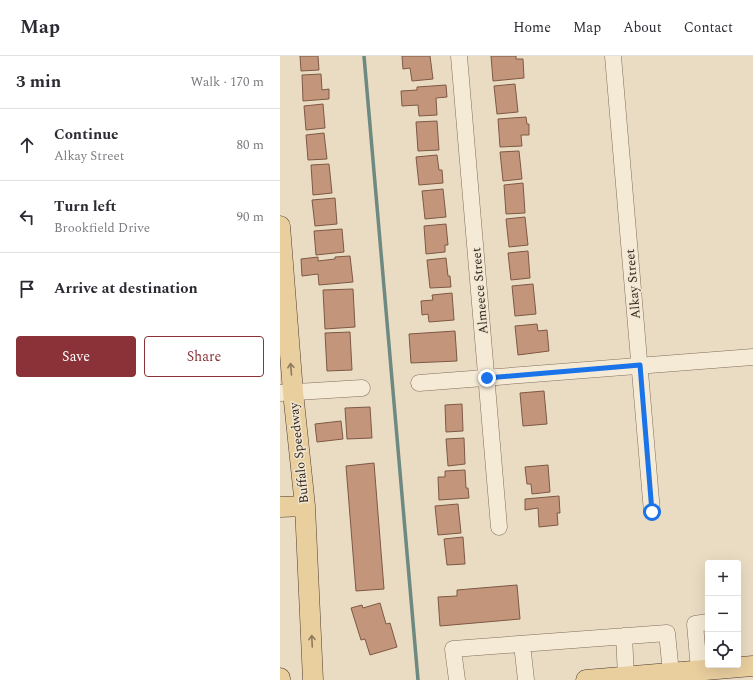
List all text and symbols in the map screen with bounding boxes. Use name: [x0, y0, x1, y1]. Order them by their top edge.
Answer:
text: Map: [20, 13, 60, 42]
text: Home: [513, 17, 551, 38]
text: Map: [573, 17, 601, 38]
text: About: [623, 17, 662, 38]
text: Contact: [684, 17, 733, 38]
text: 3 min: [16, 69, 61, 95]
text: Walk · 170 m: [190, 72, 264, 92]
text: Continue: [54, 123, 119, 146]
icon: ahead: [16, 134, 38, 156]
text: 80 m: [237, 135, 264, 155]
text: Alkay Street: [54, 146, 124, 166]
text: Turn left: [54, 195, 116, 218]
icon: left: [16, 206, 38, 228]
text: 90 m: [237, 207, 264, 227]
text: Brookfield Drive: [54, 218, 150, 238]
street label: Almeece Street: [466, 246, 494, 335]
street label: Alkay Street: [620, 248, 646, 320]
text: Arrive at destination: [54, 277, 198, 300]
icon: arrive: [16, 278, 38, 300]
button: Save: [16, 336, 136, 377]
button: Share: [144, 336, 264, 377]
one-way arrow: [288, 363, 295, 376]
route end: [478, 369, 496, 387]
street label: Buffalo Speedway: [284, 401, 314, 505]
route start: [643, 503, 661, 521]
map controls: [705, 560, 741, 668]
button: +: [705, 560, 741, 596]
button: −: [705, 596, 741, 632]
button: locate: [705, 632, 741, 668]
one-way arrow: [308, 635, 315, 648]

